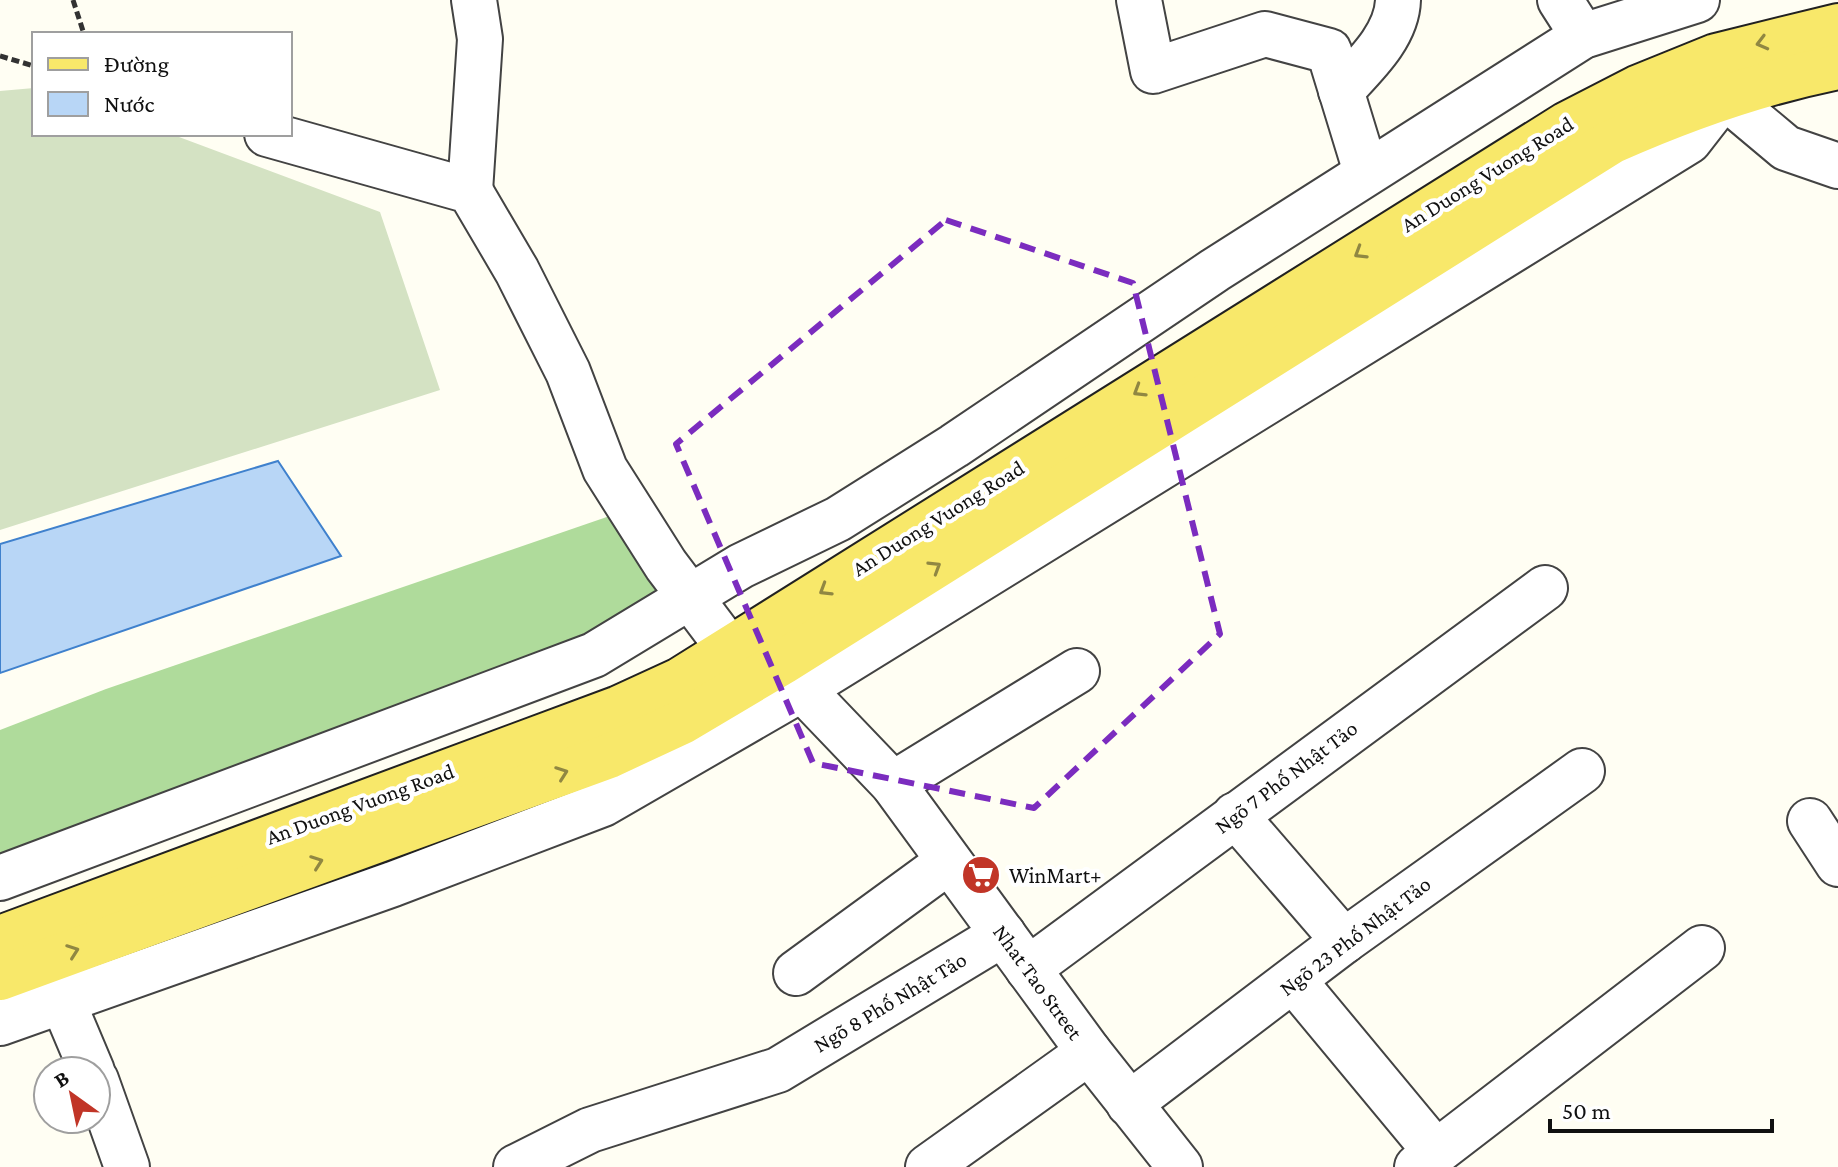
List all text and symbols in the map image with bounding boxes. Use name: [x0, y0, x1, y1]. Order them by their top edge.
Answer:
legend: [32, 32, 292, 136]
one-way arrow: [1755, 34, 1769, 50]
text: Đường: [104, 50, 170, 77]
text: Nước: [104, 90, 154, 117]
street label: An Duong Vuong Road: [1396, 111, 1578, 237]
one-way arrow: [1354, 244, 1369, 259]
one-way arrow: [1133, 382, 1148, 397]
street label: An Duong Vuong Road: [847, 455, 1029, 581]
one-way arrow: [927, 561, 941, 576]
one-way arrow: [819, 581, 834, 596]
street label: Ngõ 7 Phố Nhật Tảo: [1210, 715, 1362, 839]
street label: An Duong Vuong Road: [263, 758, 458, 850]
one-way arrow: [554, 766, 568, 783]
supermarket icon: WinMart+: [960, 854, 1002, 896]
one-way arrow: [309, 855, 323, 872]
place label: WinMart+: [1009, 863, 1102, 888]
street label: Ngõ 23 Phố Nhật Tảo: [1274, 871, 1436, 1001]
street label: Nhat Tao Street: [988, 920, 1088, 1045]
one-way arrow: [65, 944, 79, 961]
street label: Ngõ 8 Phố Nhật Tảo: [809, 946, 971, 1057]
north arrow: [32, 1055, 112, 1135]
text: B: [49, 1065, 74, 1093]
scale bar: [1550, 1083, 1772, 1133]
text: 50 m: [1562, 1097, 1611, 1124]

